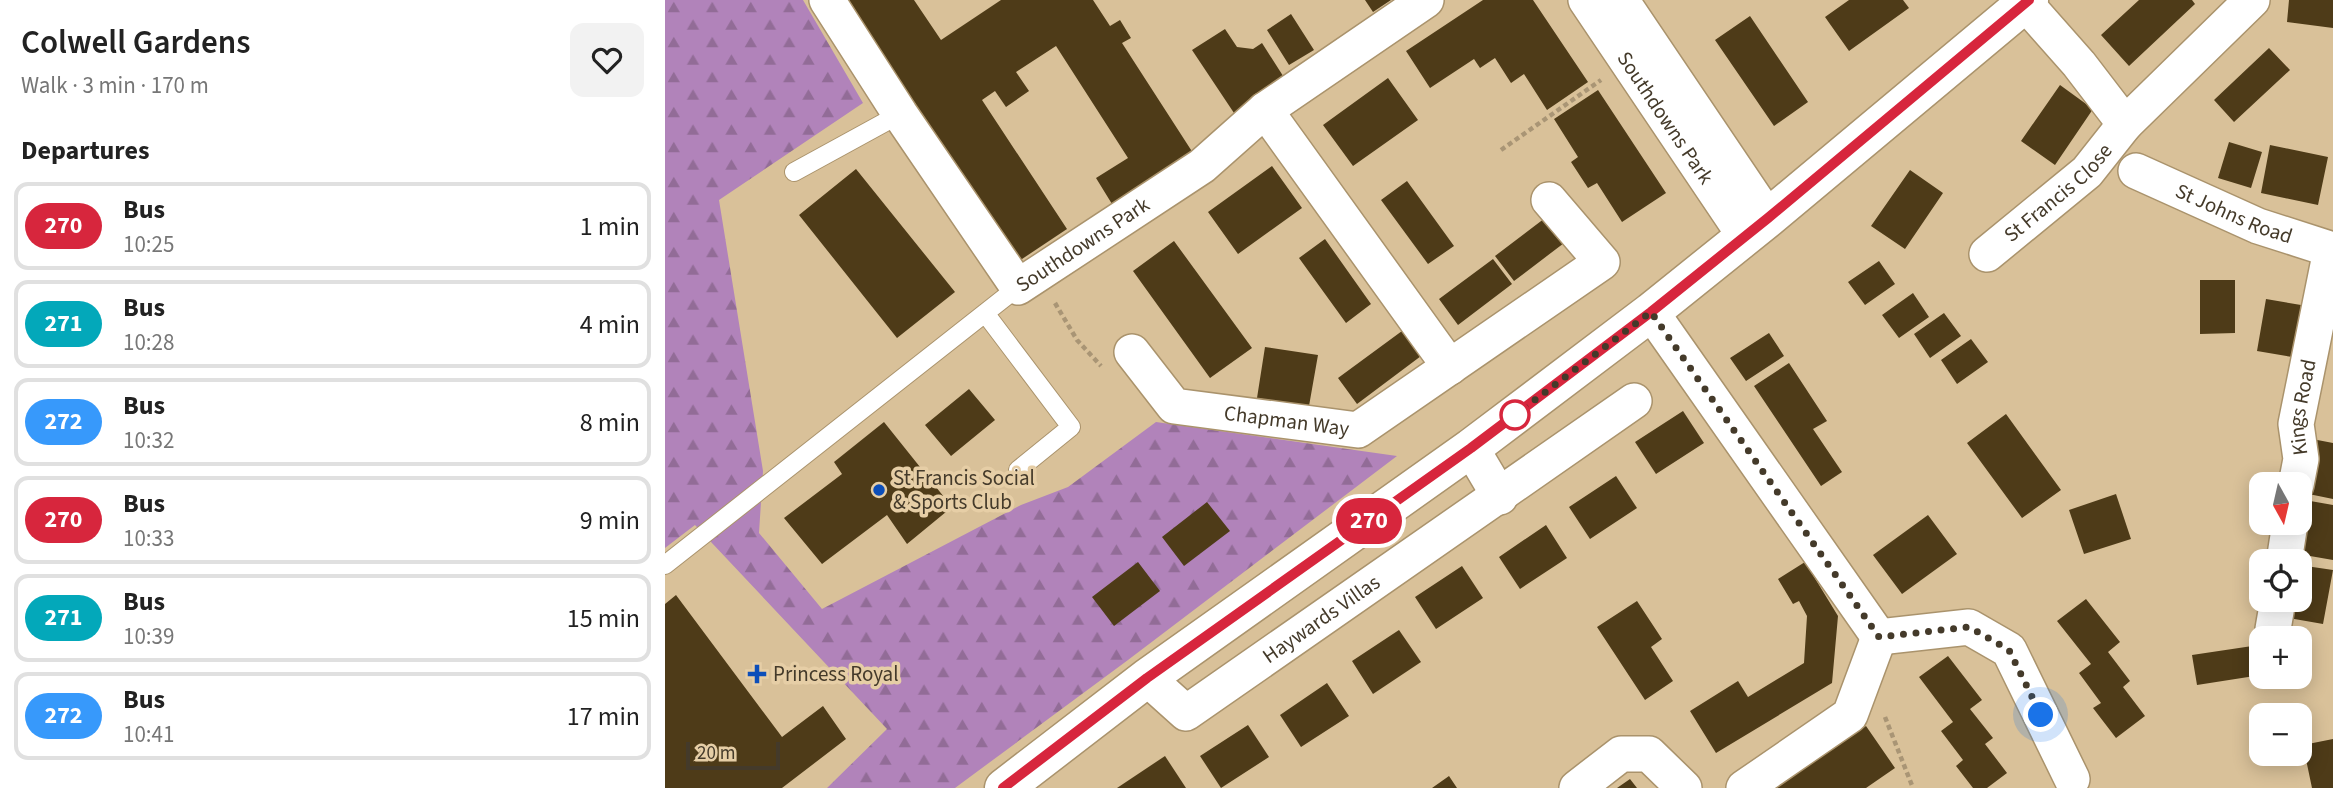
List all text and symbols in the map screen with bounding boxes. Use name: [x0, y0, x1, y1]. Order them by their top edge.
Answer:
text: Colwell Gardens: [21, 19, 251, 66]
button: heart: [570, 23, 644, 97]
street label: Southdowns Park: [1610, 45, 1721, 191]
text: Walk · 3 min · 170 m: [21, 69, 209, 102]
text: Departures: [21, 132, 149, 169]
street label: St Francis Close: [1997, 137, 2119, 249]
street label: St Johns Road: [2171, 176, 2296, 251]
street label: Southdowns Park: [1010, 189, 1156, 300]
text: Bus: [123, 191, 165, 228]
text: 270: [44, 208, 83, 243]
text: 1 min: [580, 208, 640, 245]
text: 10:25: [123, 228, 174, 261]
text: Bus: [123, 289, 165, 326]
text: 271: [44, 306, 83, 341]
text: 4 min: [580, 306, 640, 343]
text: 10:28: [123, 326, 174, 359]
street label: Kings Road: [2281, 356, 2324, 457]
text: Bus: [123, 387, 165, 424]
street label: Chapman Way: [1222, 398, 1351, 444]
unlabelled marker: [1500, 400, 1530, 430]
text: 272: [44, 404, 83, 439]
text: 8 min: [580, 404, 640, 441]
text: 10:32: [123, 424, 174, 457]
place label: St Francis Social & Sports Club: [893, 463, 1035, 517]
north arrow: [2249, 472, 2312, 536]
map controls: [2249, 472, 2312, 766]
marker: St Francis Social & Sports Club: [871, 482, 887, 498]
text: Bus: [123, 485, 165, 522]
line badge: 270: [1329, 498, 1409, 544]
text: 270: [44, 502, 83, 537]
text: 9 min: [580, 502, 640, 539]
text: 270: [1350, 503, 1388, 538]
text: 10:33: [123, 522, 174, 555]
button: locate: [2249, 549, 2312, 612]
street label: Haywards Villas: [1256, 567, 1386, 671]
text: Bus: [123, 583, 165, 620]
text: 271: [44, 600, 83, 635]
text: 15 min: [567, 600, 640, 637]
text: 10:39: [123, 620, 174, 653]
button: +: [2249, 626, 2312, 689]
place label: Princess Royal: [773, 659, 899, 689]
marker: Princess Royal: [747, 664, 767, 684]
text: Bus: [123, 681, 165, 718]
your location: [2023, 697, 2058, 732]
text: 272: [44, 698, 83, 733]
text: 17 min: [567, 698, 640, 735]
button: −: [2249, 703, 2312, 766]
text: 10:41: [123, 718, 174, 751]
scale bar: [686, 739, 781, 771]
text: 20 m: [697, 740, 735, 767]

